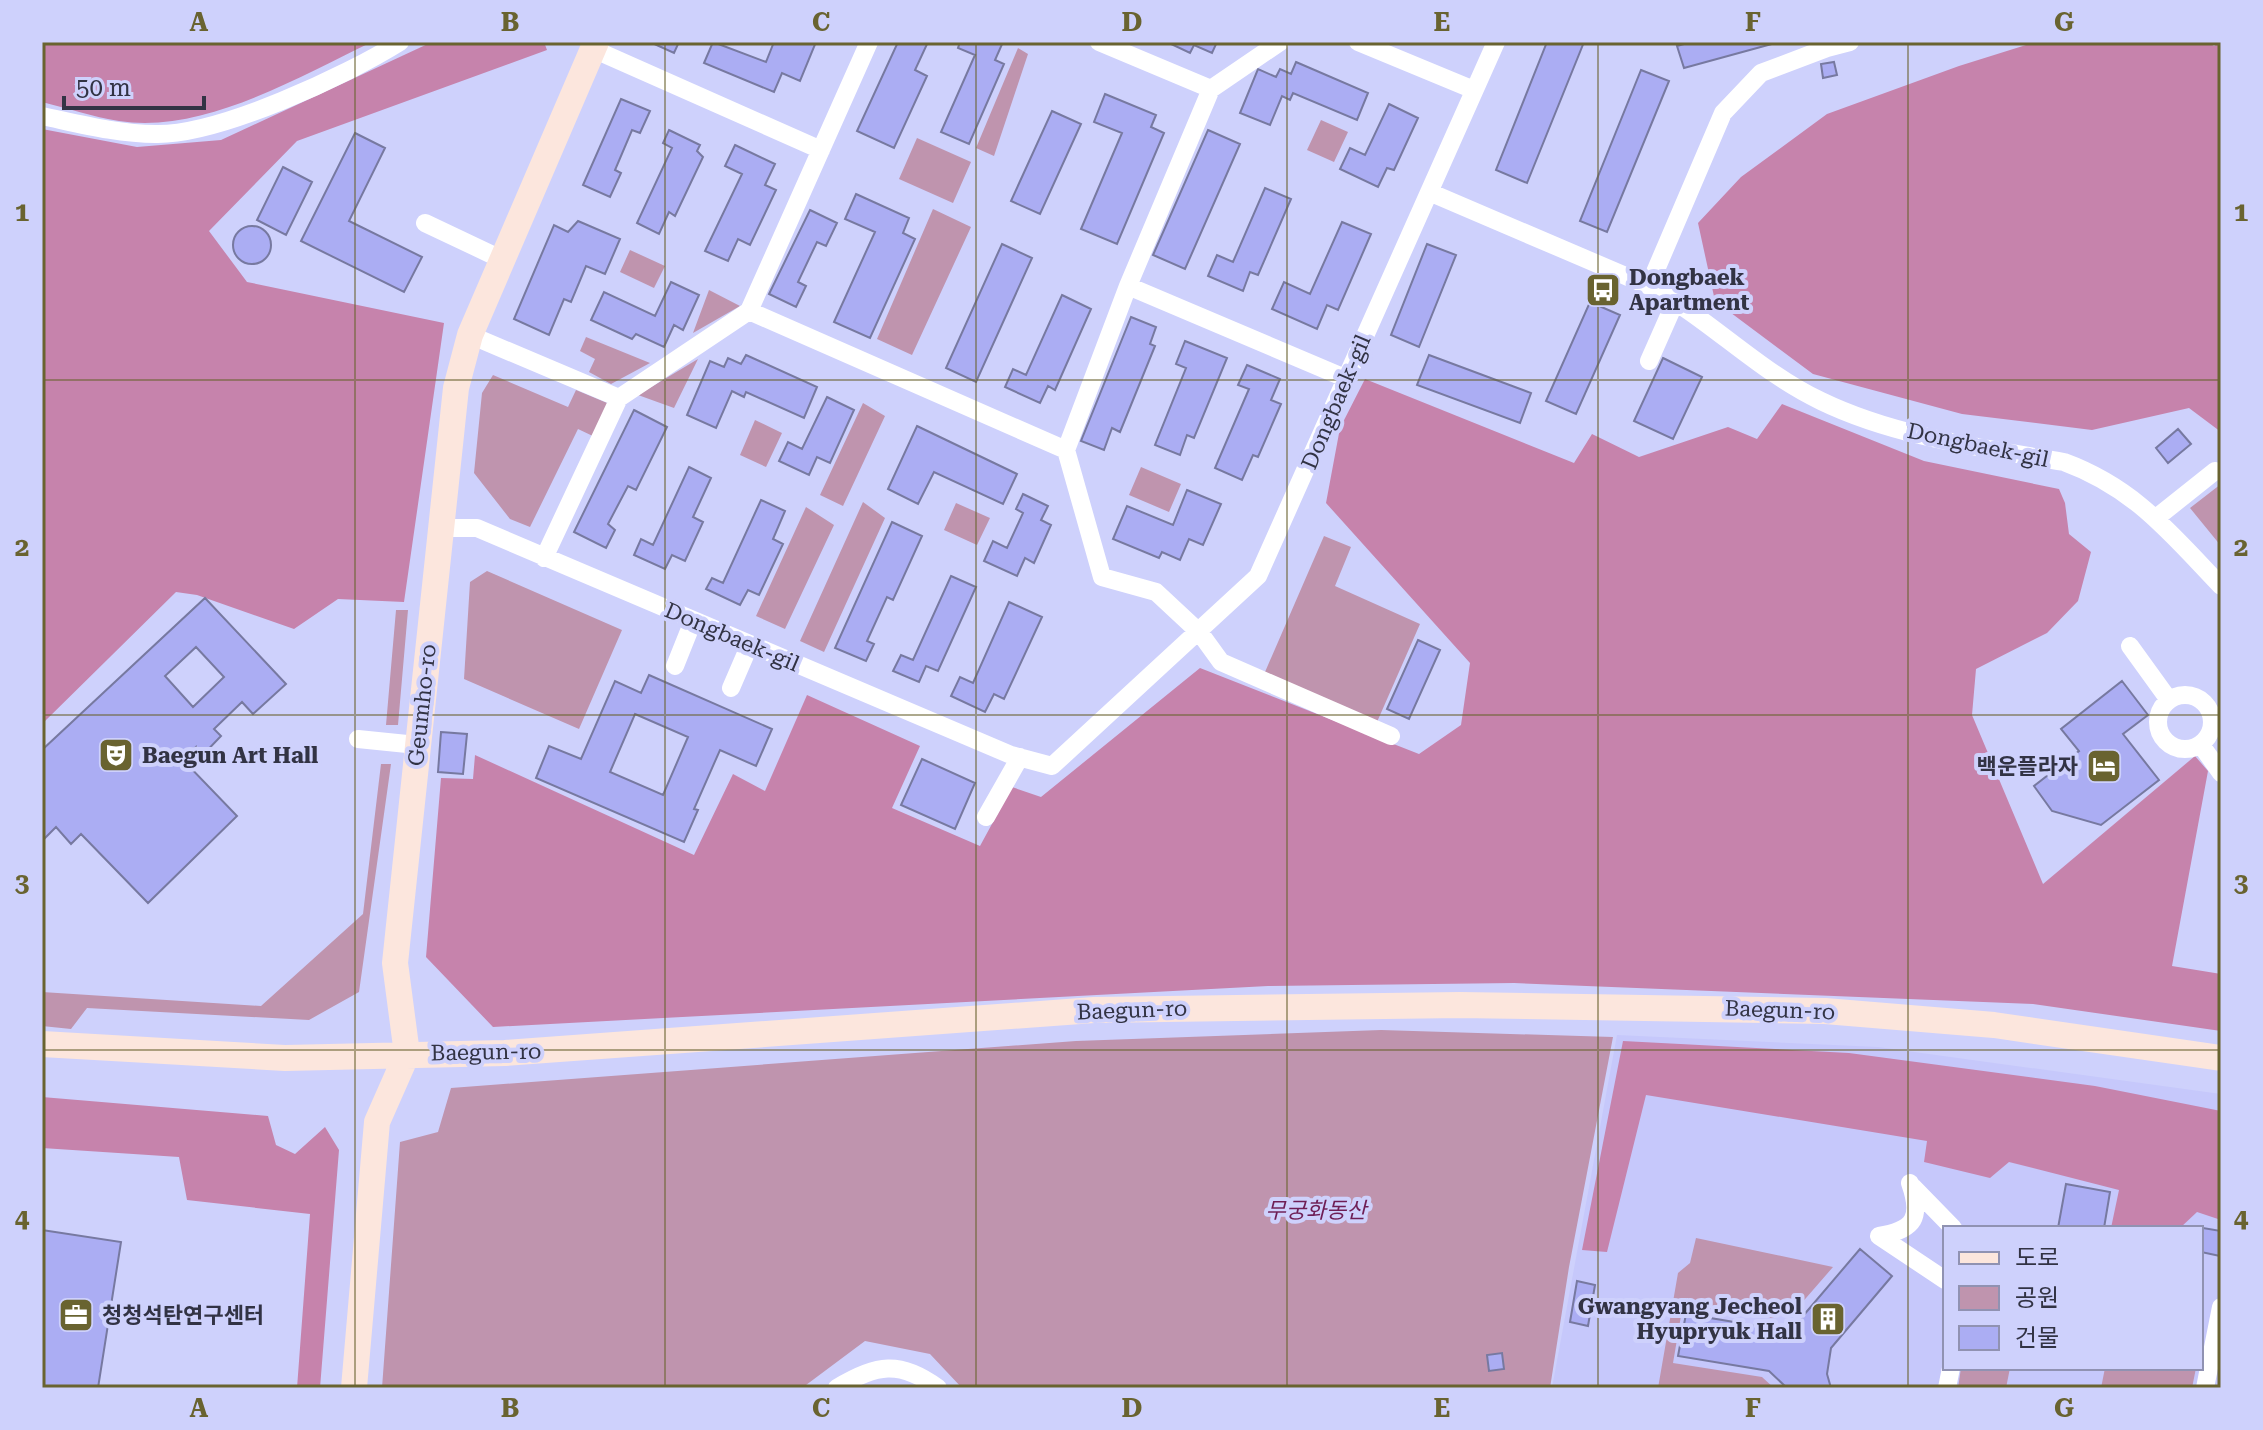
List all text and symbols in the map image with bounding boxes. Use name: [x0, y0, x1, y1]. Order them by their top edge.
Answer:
text: A: [190, 7, 209, 37]
text: B: [501, 7, 519, 37]
text: C: [812, 7, 830, 37]
text: D: [1122, 7, 1142, 37]
text: E: [1434, 7, 1450, 37]
text: F: [1745, 7, 1761, 37]
text: G: [2054, 7, 2074, 37]
scale bar: [64, 60, 204, 110]
text: 50 m: [76, 74, 131, 102]
text: 1: [15, 197, 29, 227]
text: 1: [2234, 197, 2248, 227]
place label: Dongbaek Apartment: [1629, 265, 1749, 315]
bus stop icon: Dongbaek Apartment: [1584, 271, 1622, 309]
street label: Dongbaek-gil: [1296, 331, 1376, 473]
street label: Dongbaek-gil: [1905, 418, 2051, 472]
text: 2: [15, 532, 29, 562]
text: 2: [2234, 532, 2248, 562]
street label: Dongbaek-gil: [661, 597, 803, 677]
street label: Geumho-ro: [403, 643, 441, 767]
theatre icon: Baegun Art Hall: [97, 736, 135, 774]
place label: Baegun Art Hall: [142, 743, 318, 768]
hotel icon: 백운플라자: [2085, 747, 2123, 785]
place label: 백운플라자: [1977, 754, 2078, 779]
text: 3: [15, 868, 29, 898]
text: 3: [2234, 868, 2248, 898]
street label: Baegun-ro: [1076, 996, 1188, 1024]
street label: Baegun-ro: [1724, 996, 1836, 1024]
street label: Baegun-ro: [430, 1039, 542, 1065]
park label: 무궁화동산: [1265, 1198, 1369, 1223]
text: 4: [15, 1203, 30, 1233]
text: 4: [2234, 1203, 2249, 1233]
legend: [1943, 1226, 2203, 1370]
text: 도로: [2015, 1244, 2059, 1272]
text: 공원: [2015, 1284, 2059, 1312]
place label: Gwangyang Jecheol Hyupryuk Hall: [1578, 1294, 1802, 1344]
office icon: 청청석탄연구센터: [57, 1296, 95, 1334]
building icon: Gwangyang Jecheol Hyupryuk Hall: [1809, 1300, 1847, 1338]
place label: 청청석탄연구센터: [102, 1303, 264, 1328]
text: 건물: [2015, 1324, 2059, 1352]
text: A: [190, 1393, 209, 1423]
text: B: [501, 1393, 519, 1423]
text: C: [812, 1393, 830, 1423]
text: D: [1122, 1393, 1142, 1423]
text: E: [1434, 1393, 1450, 1423]
text: F: [1745, 1393, 1761, 1423]
text: G: [2054, 1393, 2074, 1423]

